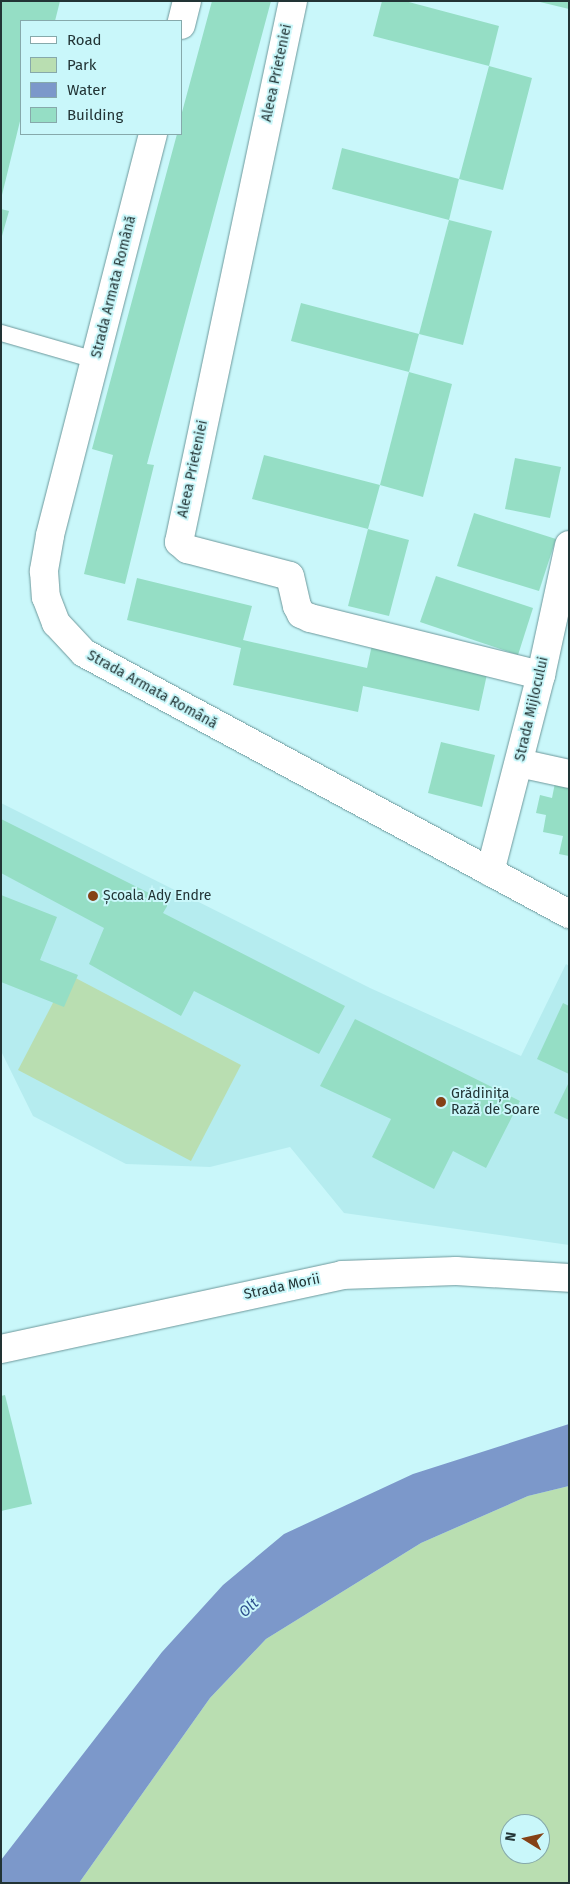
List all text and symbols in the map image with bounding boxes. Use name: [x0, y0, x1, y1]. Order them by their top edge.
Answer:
legend: [20, 20, 182, 135]
street label: Aleea Prieteniei: [258, 23, 296, 123]
text: Road: [67, 31, 102, 49]
text: Park: [67, 56, 97, 74]
text: Water: [67, 81, 106, 99]
text: Building: [67, 106, 123, 124]
street label: Strada Armata Română: [88, 214, 140, 360]
street label: Aleea Prieteniei: [174, 419, 212, 519]
street label: Strada Armata Română: [84, 647, 220, 733]
street label: Strada Mijlocului: [512, 655, 552, 763]
place label: Școala Ady Endre: [103, 888, 211, 904]
marker: Școala Ady Endre: [87, 890, 99, 902]
place label: Grădinița Rază de Soare: [451, 1086, 540, 1118]
marker: Grădinița Rază de Soare: [435, 1096, 447, 1108]
street label: Strada Morii: [242, 1271, 322, 1303]
water label: Olt: [236, 1595, 262, 1621]
north arrow: [500, 1814, 550, 1864]
text: N: [502, 1831, 520, 1843]

